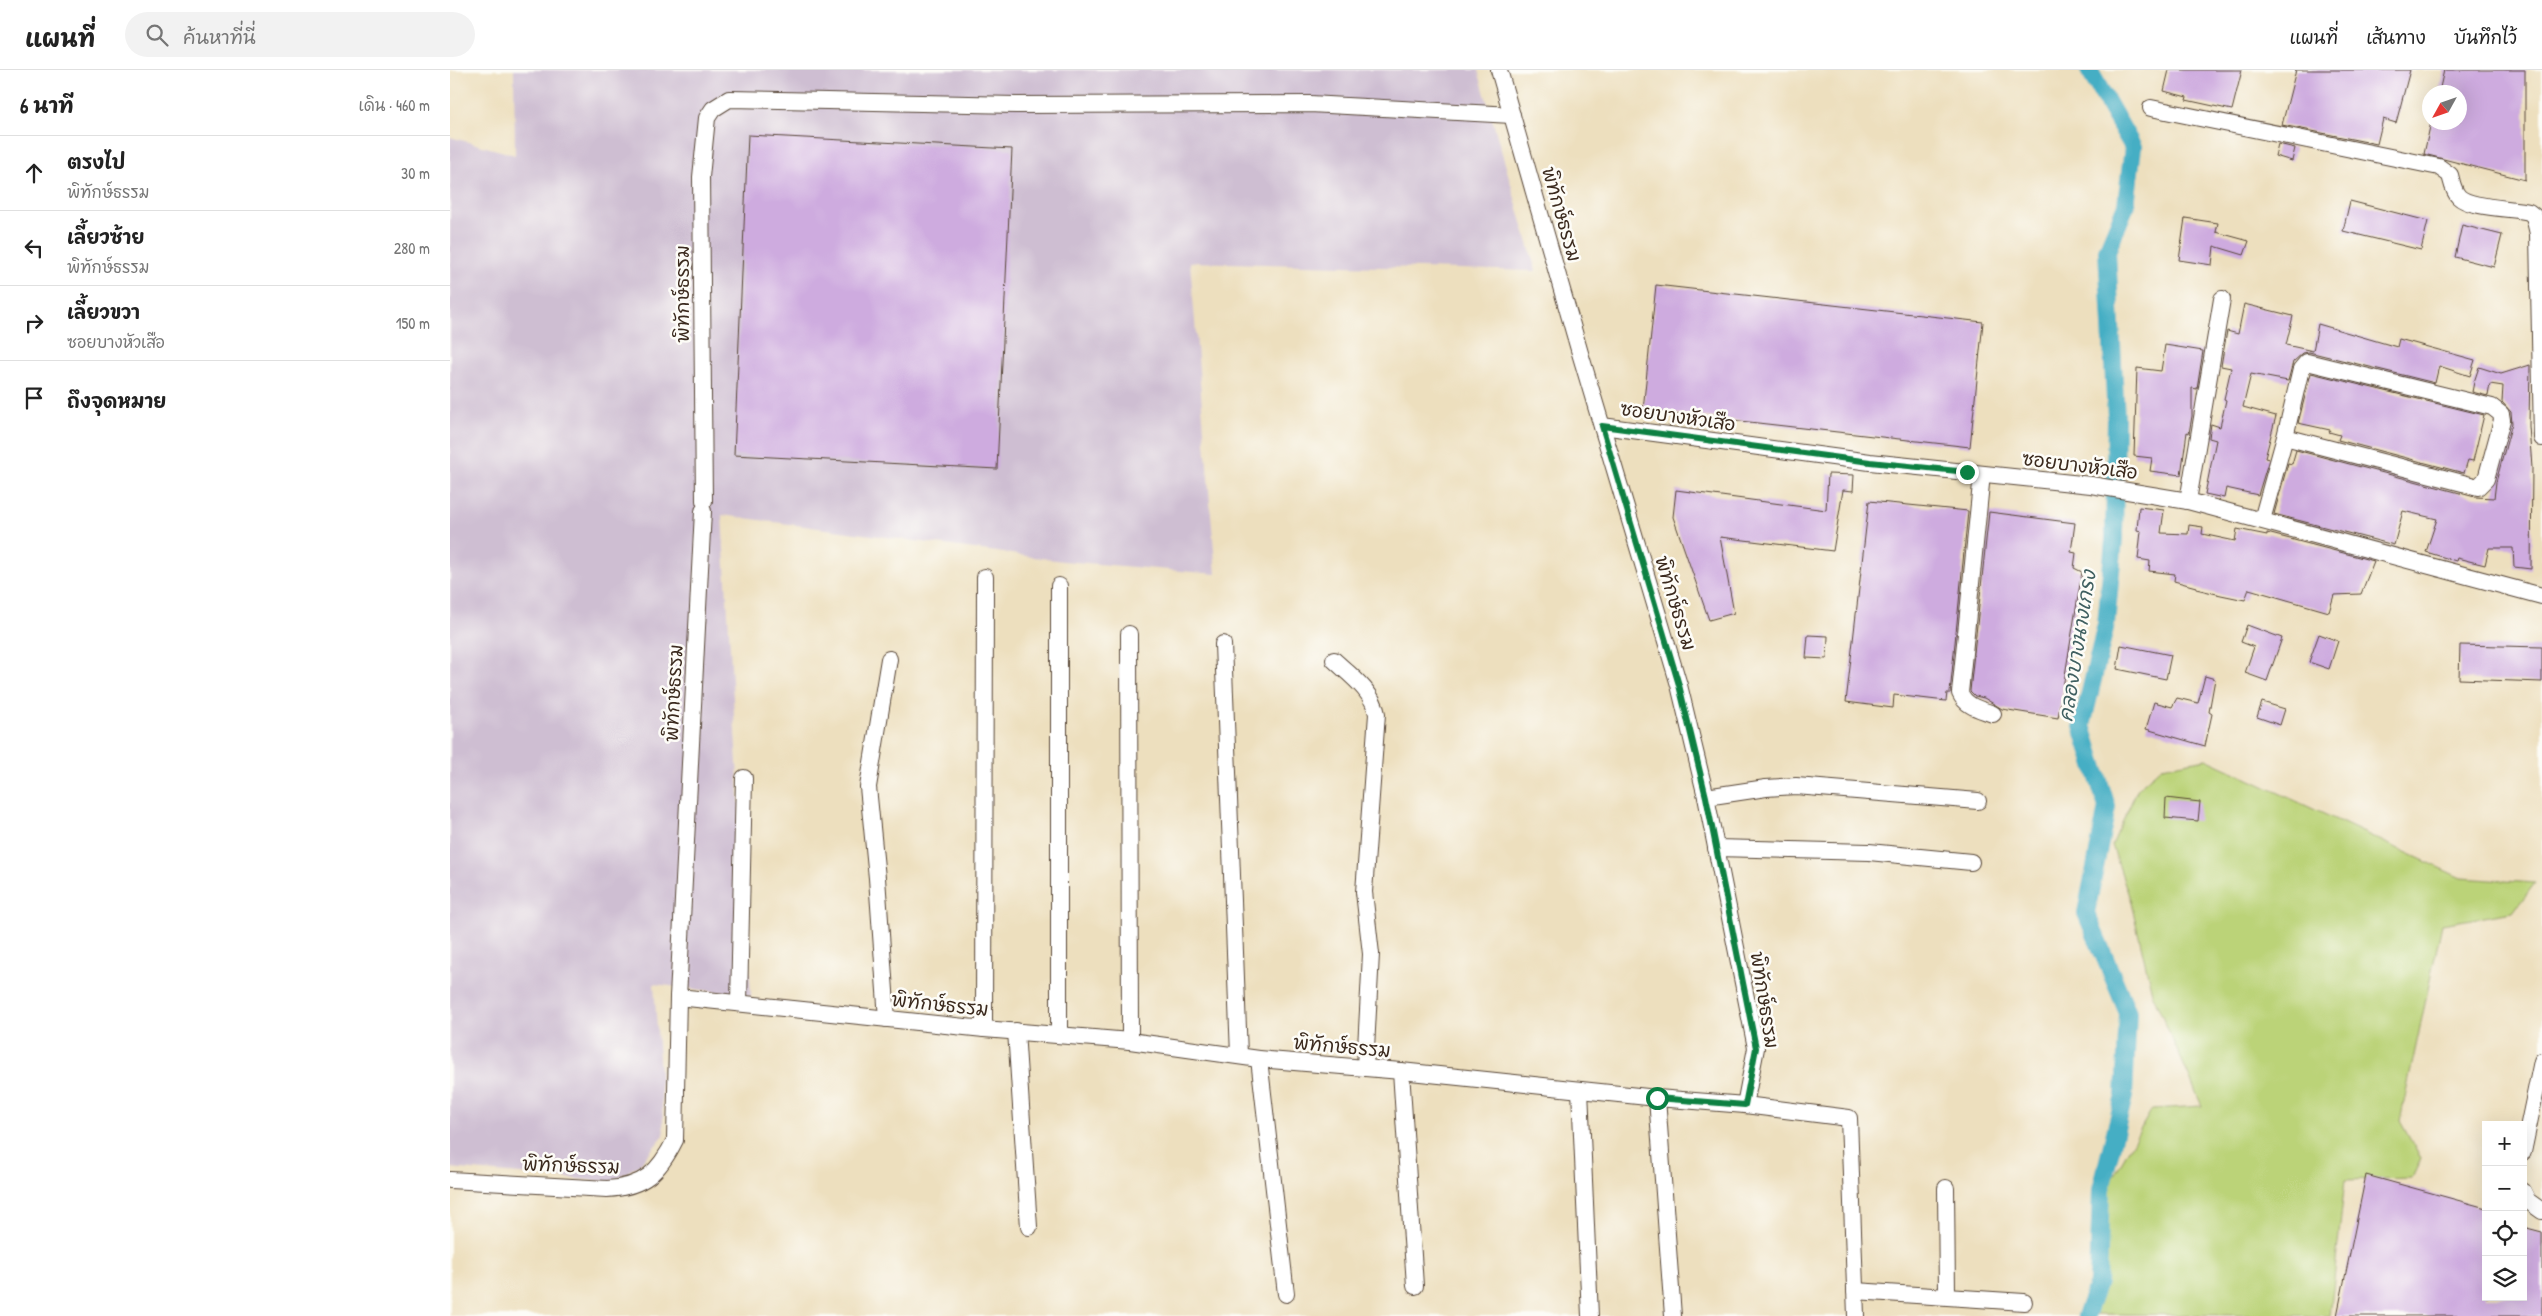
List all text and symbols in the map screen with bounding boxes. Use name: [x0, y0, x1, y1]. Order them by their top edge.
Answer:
search box: [125, 12, 475, 57]
icon: search: [143, 21, 171, 49]
text: แผนที่: [25, 22, 95, 54]
text: ค้นหาที่นี่: [183, 24, 256, 50]
text: แผนที่: [2290, 25, 2338, 50]
text: เส้นทาง: [2366, 25, 2426, 50]
text: บันทึกไว้: [2454, 25, 2517, 50]
north arrow: [2422, 85, 2467, 130]
text: 6 นาที: [20, 91, 74, 120]
text: เดิน · 460 m: [359, 94, 430, 116]
text: ตรงไป: [67, 149, 125, 175]
icon: ahead: [20, 159, 48, 187]
text: 30 m: [401, 162, 430, 184]
street label: พิทักษ์ธรรม: [1536, 163, 1588, 265]
text: พิทักษ์ธรรม: [67, 181, 149, 203]
text: เลี้ยวซ้าย: [67, 224, 144, 250]
icon: left: [20, 234, 48, 262]
text: 280 m: [394, 237, 430, 259]
street label: พิทักษ์ธรรม: [669, 245, 695, 343]
text: พิทักษ์ธรรม: [67, 256, 149, 278]
text: เลี้ยวขวา: [67, 299, 140, 325]
icon: right: [20, 309, 48, 337]
text: 150 m: [396, 312, 430, 334]
text: ซอยบางหัวเสือ: [67, 331, 165, 353]
icon: arrive: [20, 384, 48, 412]
text: ถึงจุดหมาย: [67, 388, 166, 414]
street label: ซอยบางหัวเสือ: [1619, 395, 1737, 437]
street label: ซอยบางหัวเสือ: [2021, 445, 2139, 485]
route end: [1956, 461, 1979, 484]
street label: พิทักษ์ธรรม: [1649, 552, 1703, 654]
water label: คลองบางนางเกรง: [2051, 567, 2102, 723]
street label: พิทักษ์ธรรม: [657, 644, 689, 742]
street label: พิทักษ์ธรรม: [1745, 950, 1785, 1050]
street label: พิทักษ์ธรรม: [890, 986, 990, 1022]
street label: พิทักษ์ธรรม: [1292, 1029, 1392, 1063]
route start: [1646, 1087, 1669, 1110]
map controls: [2482, 1121, 2527, 1301]
button: +: [2482, 1121, 2527, 1166]
street label: พิทักษ์ธรรม: [522, 1150, 620, 1180]
button: −: [2482, 1166, 2527, 1211]
button: locate: [2482, 1211, 2527, 1256]
button: layers: [2482, 1256, 2527, 1301]

